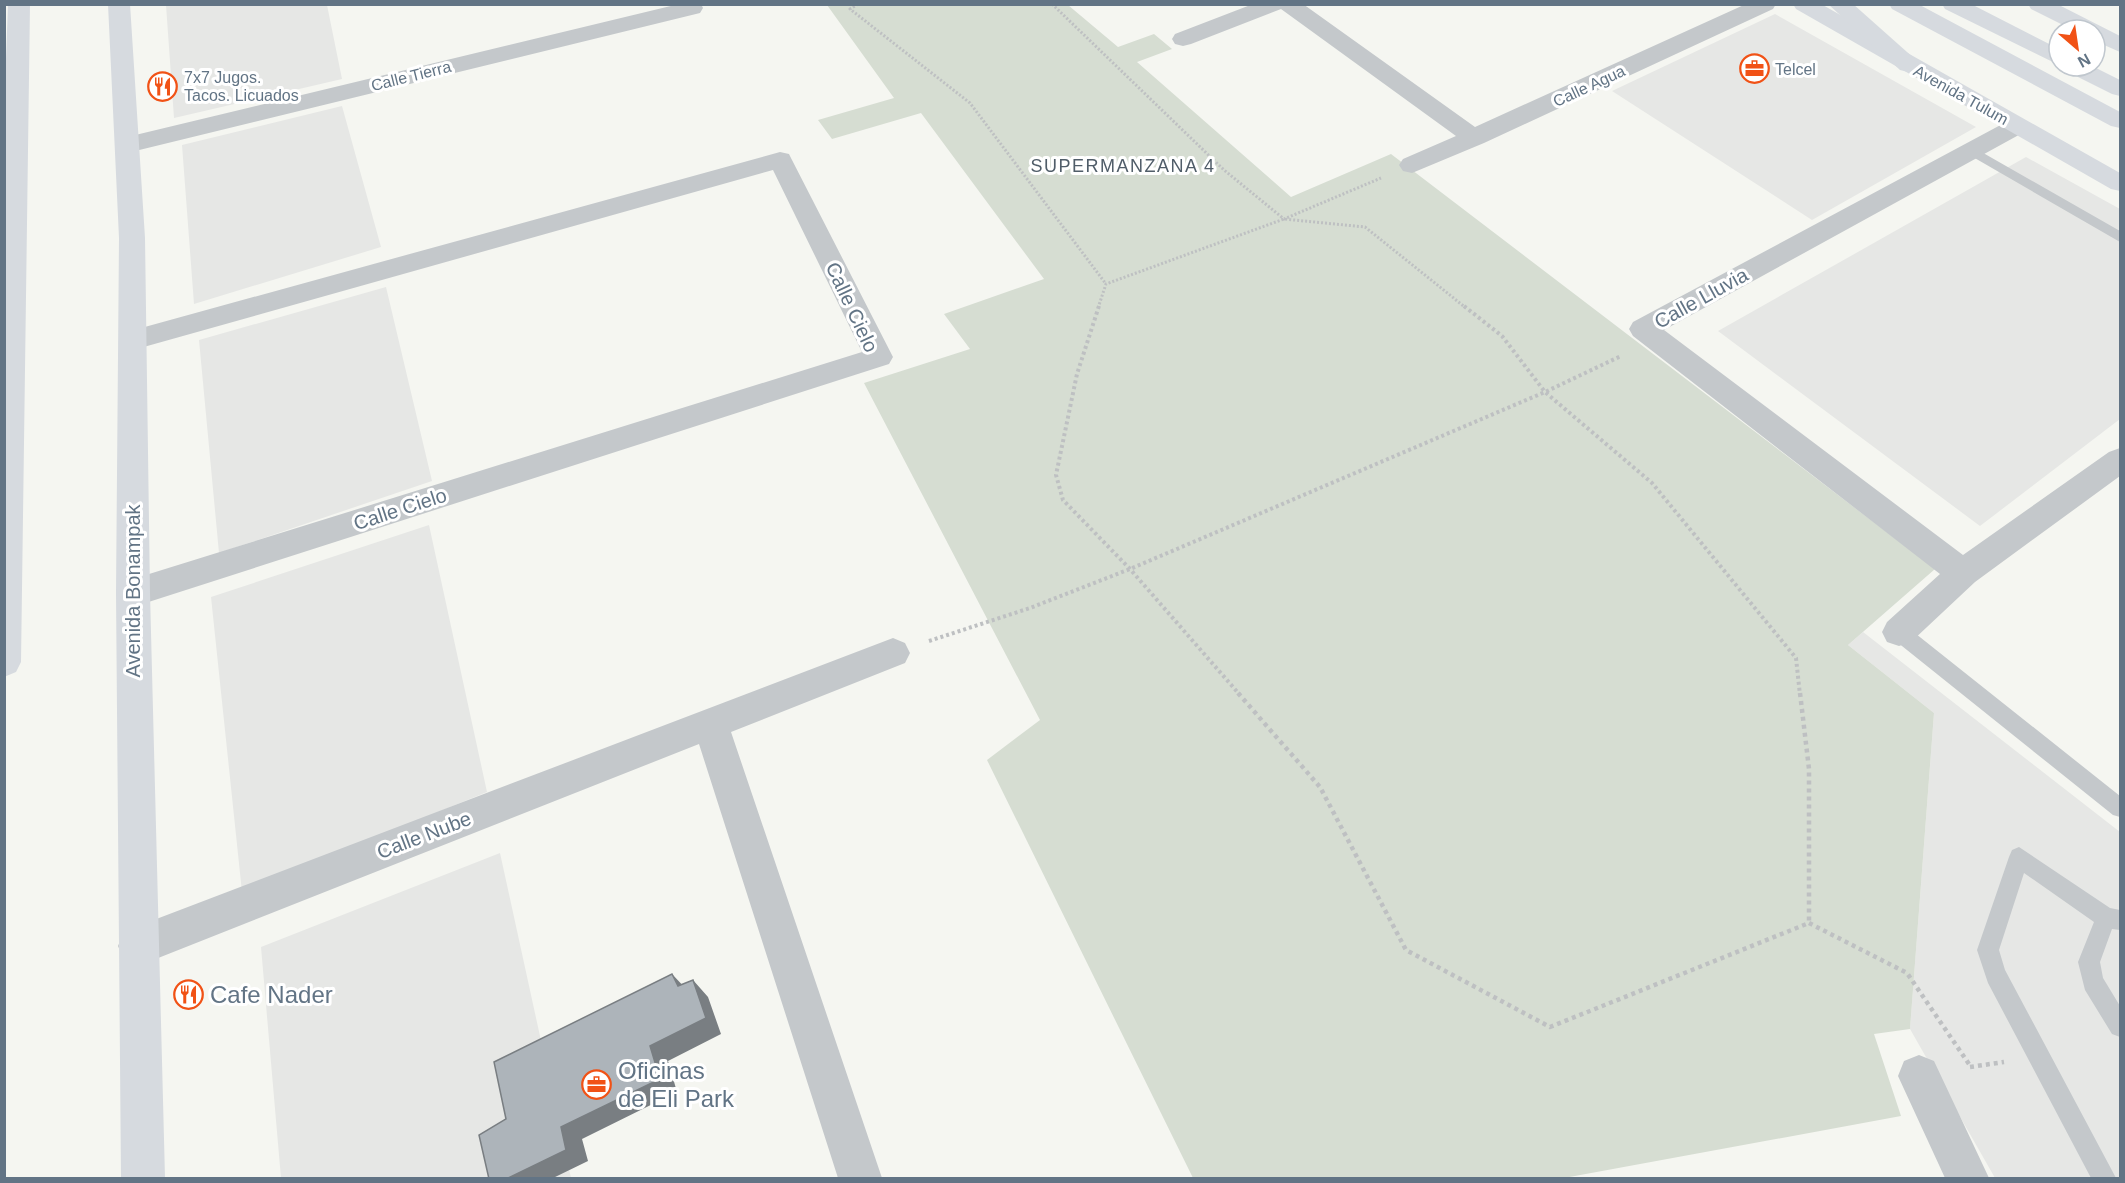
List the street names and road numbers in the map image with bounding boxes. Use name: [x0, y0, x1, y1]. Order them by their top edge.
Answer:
street label: Calle Tierra: [369, 58, 453, 94]
street label: Calle Agua: [1550, 62, 1628, 110]
street label: Avenida Tulum: [1911, 62, 2011, 128]
street label: Calle Cielo: [822, 259, 882, 355]
street label: Calle Lluvia: [1650, 263, 1752, 333]
street label: Calle Cielo: [351, 484, 449, 534]
street label: Avenida Bonampak: [122, 503, 144, 678]
street label: Calle Nube: [374, 807, 474, 863]

